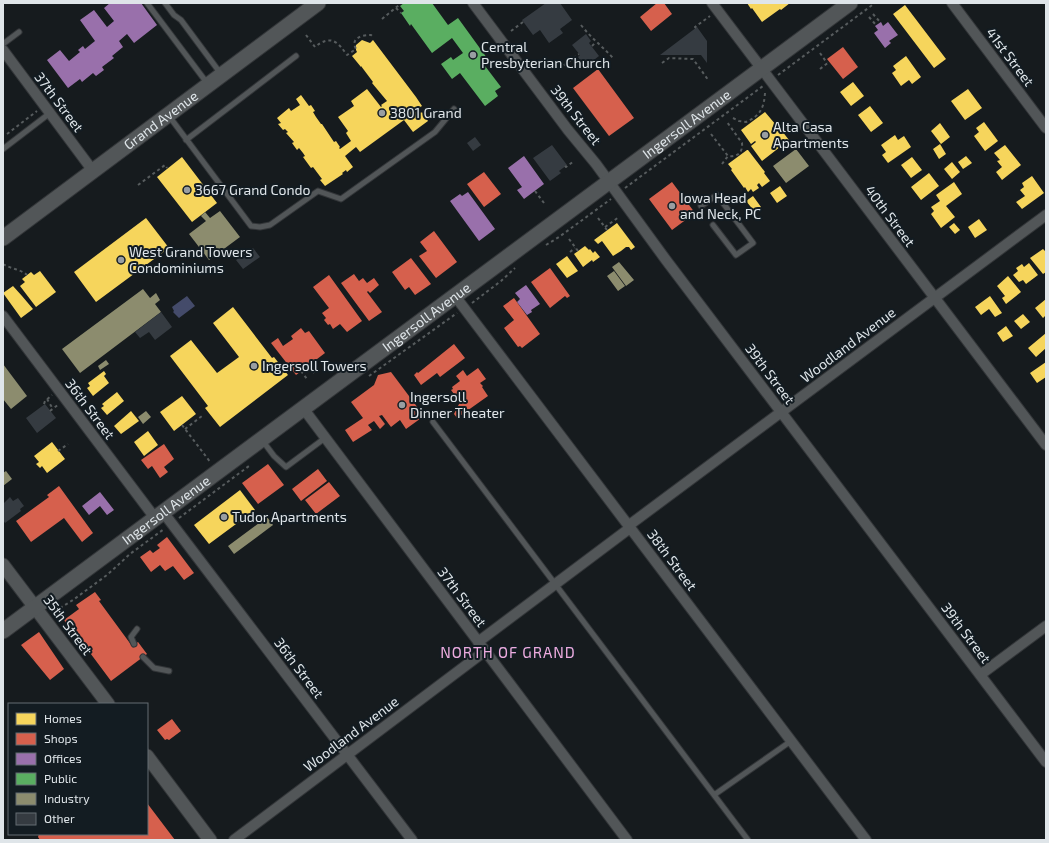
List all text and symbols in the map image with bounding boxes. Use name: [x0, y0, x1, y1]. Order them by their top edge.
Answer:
street label: 41st Street: [983, 24, 1038, 89]
place label: Central Presbyterian Church: [481, 38, 610, 71]
marker: Central Presbyterian Church: [468, 50, 478, 60]
street label: 37th Street: [31, 68, 87, 135]
street label: 39th Street: [548, 81, 605, 148]
street label: Ingersoll Avenue: [639, 85, 734, 162]
street label: Grand Avenue: [120, 87, 201, 153]
place label: 3801 Grand: [390, 104, 462, 121]
marker: 3801 Grand: [377, 108, 387, 118]
place label: Alta Casa Apartments: [773, 118, 849, 151]
marker: Alta Casa Apartments: [760, 130, 770, 140]
place label: 3667 Grand Condo: [195, 181, 311, 198]
street label: 40th Street: [862, 182, 919, 250]
marker: 3667 Grand Condo: [182, 185, 192, 195]
place label: Iowa Head and Neck, PC: [680, 189, 761, 222]
marker: Iowa Head and Neck, PC: [667, 201, 677, 211]
place label: West Grand Towers Condominiums: [129, 243, 252, 276]
marker: West Grand Towers Condominiums: [116, 255, 126, 265]
street label: Ingersoll Avenue: [379, 278, 473, 355]
street label: Woodland Avenue: [797, 303, 899, 386]
street label: 39th Street: [742, 340, 799, 407]
place label: Ingersoll Towers: [262, 357, 367, 374]
marker: Ingersoll Towers: [249, 361, 259, 371]
street label: 36th Street: [62, 375, 119, 442]
place label: Ingersoll Dinner Theater: [410, 388, 505, 421]
marker: Ingersoll Dinner Theater: [397, 400, 407, 410]
street label: Ingersoll Avenue: [118, 471, 213, 548]
place label: Tudor Apartments: [232, 508, 347, 525]
marker: Tudor Apartments: [219, 512, 229, 522]
street label: 38th Street: [644, 526, 701, 593]
street label: 37th Street: [434, 563, 490, 630]
street label: 35th Street: [40, 591, 96, 658]
street label: 39th Street: [938, 599, 995, 666]
street label: 36th Street: [271, 634, 328, 701]
district label: NORTH OF GRAND: [440, 643, 576, 661]
street label: Woodland Avenue: [300, 692, 402, 775]
legend: [8, 703, 148, 835]
text: Homes: [44, 711, 82, 725]
text: Shops: [44, 731, 78, 745]
text: Offices: [44, 751, 81, 765]
text: Public: [44, 771, 77, 785]
text: Industry: [44, 791, 90, 805]
text: Other: [44, 811, 75, 825]

